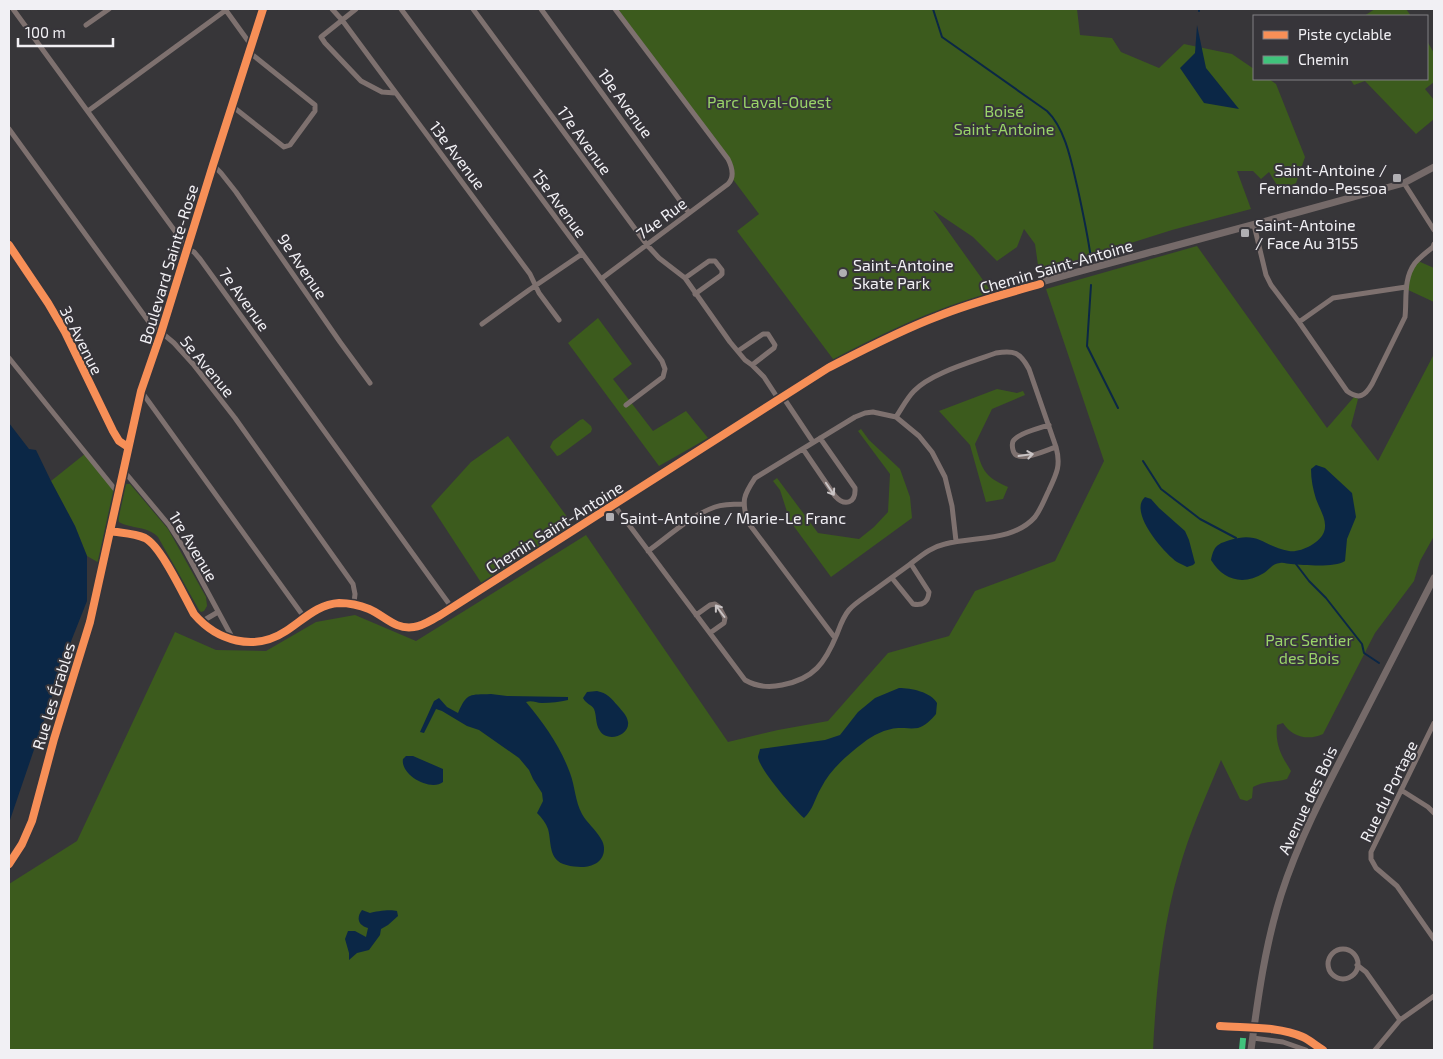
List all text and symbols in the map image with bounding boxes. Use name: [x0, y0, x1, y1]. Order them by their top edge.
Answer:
scale bar: [18, 15, 112, 47]
legend: [1253, 15, 1428, 80]
text: 100 m: [25, 23, 66, 41]
text: Piste cyclable: [1298, 25, 1392, 43]
text: Chemin: [1298, 50, 1349, 68]
street label: 19e Avenue: [595, 65, 657, 141]
park label: Parc Laval-Ouest: [707, 92, 831, 111]
park label: Boisé Saint-Antoine: [954, 101, 1054, 138]
street label: 17e Avenue: [554, 102, 616, 178]
street label: 13e Avenue: [426, 117, 490, 193]
place label: Saint-Antoine / Fernando-Pessoa: [1259, 160, 1387, 197]
street label: 15e Avenue: [529, 165, 591, 241]
marker: Saint-Antoine / Fernando-Pessoa: [1391, 172, 1403, 184]
street label: Boulevard Sainte-Rose: [135, 182, 201, 346]
street label: 74e Rue: [632, 193, 690, 243]
place label: Saint-Antoine / Face Au 3155: [1255, 215, 1358, 252]
marker: Saint-Antoine / Face Au 3155: [1239, 227, 1251, 239]
street label: 9e Avenue: [274, 230, 332, 302]
street label: Chemin Saint-Antoine: [977, 235, 1135, 297]
place label: Saint-Antoine Skate Park: [853, 255, 954, 292]
street label: 7e Avenue: [216, 264, 274, 334]
marker: Saint-Antoine Skate Park: [837, 267, 849, 279]
street label: 3e Avenue: [57, 303, 107, 377]
street label: 5e Avenue: [177, 332, 239, 400]
one-way arrow: [1018, 450, 1034, 460]
street label: Chemin Saint-Antoine: [482, 477, 626, 577]
one-way arrow: [825, 482, 835, 496]
street label: 1re Avenue: [166, 508, 222, 584]
place label: Saint-Antoine / Marie-Le Franc: [620, 508, 846, 527]
marker: Saint-Antoine / Marie-Le Franc: [604, 511, 616, 523]
one-way arrow: [715, 604, 725, 618]
park label: Parc Sentier des Bois: [1265, 630, 1353, 667]
street label: Rue les Érables: [28, 640, 78, 752]
street label: Rue du Portage: [1355, 737, 1421, 845]
street label: Avenue des Bois: [1274, 743, 1340, 857]

